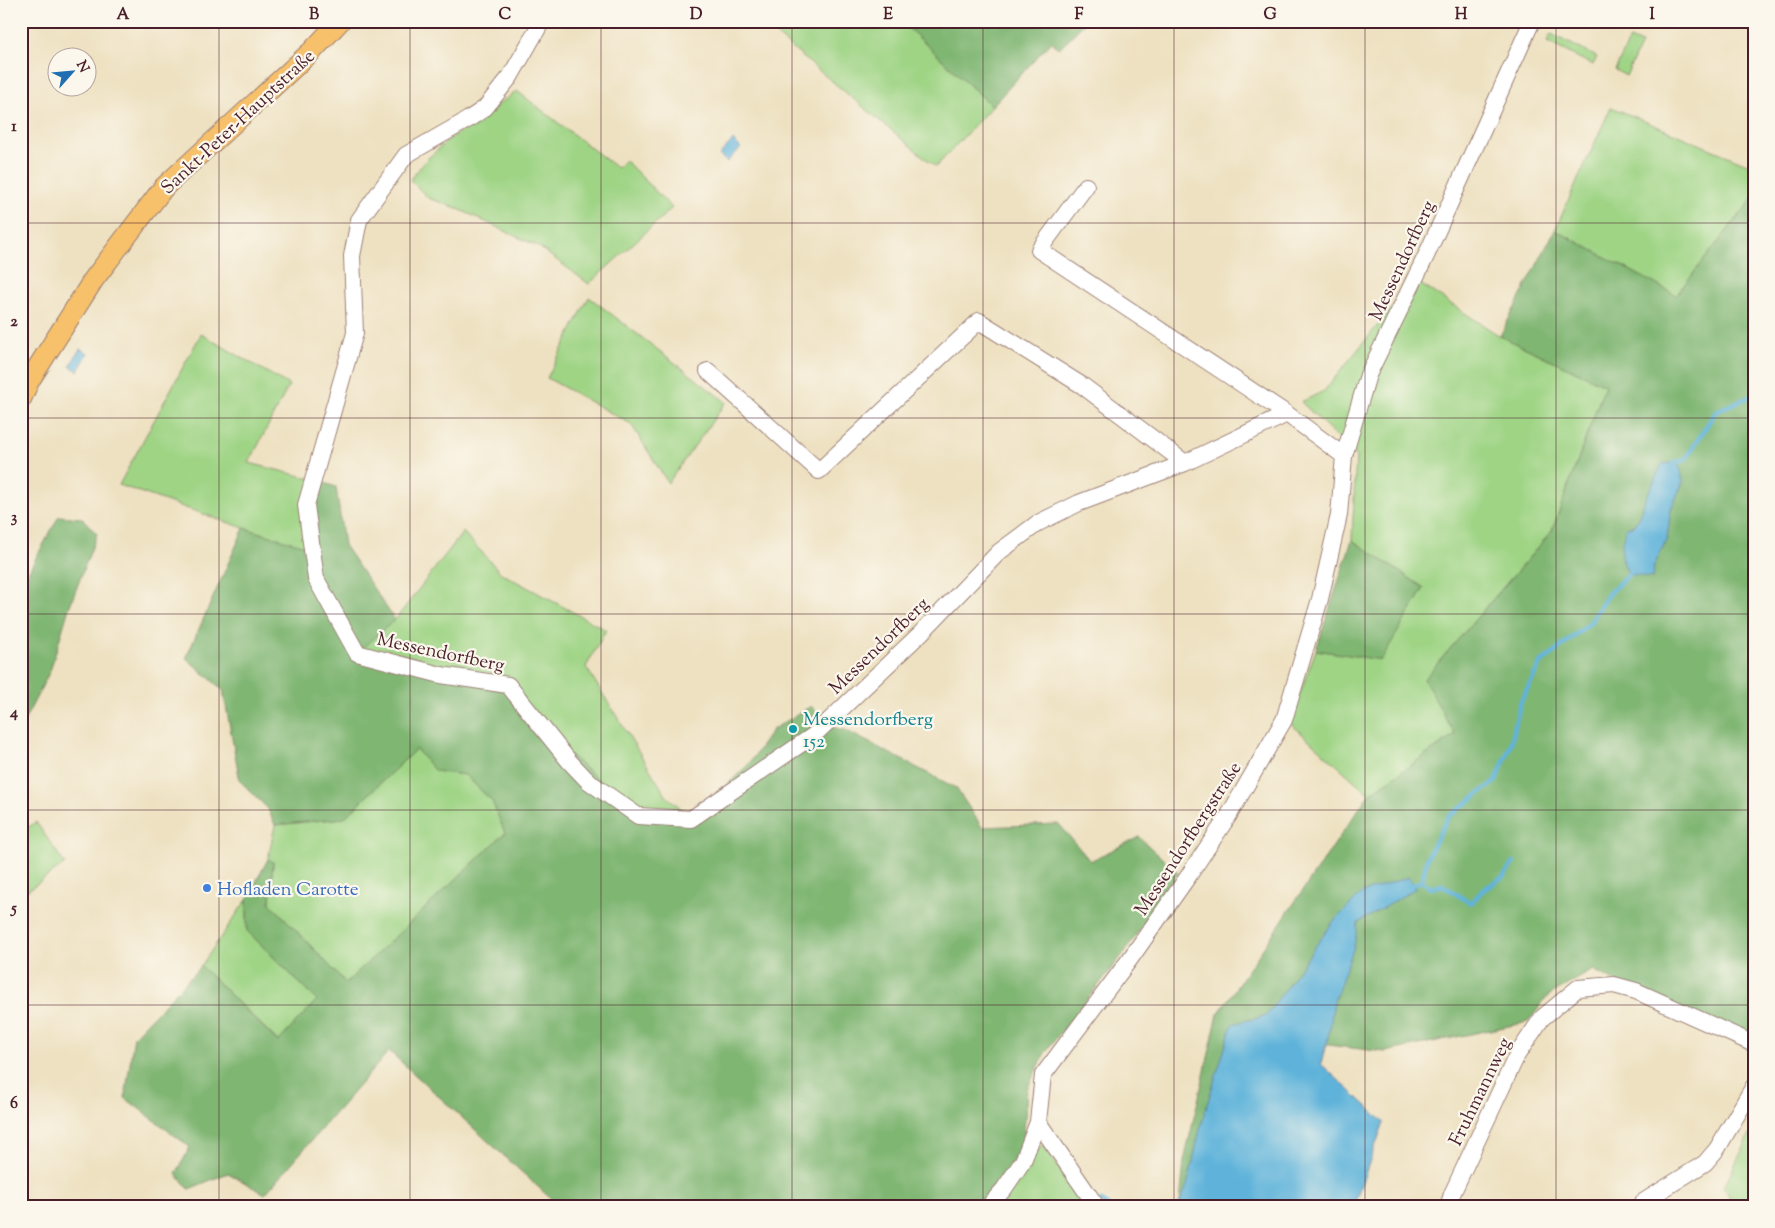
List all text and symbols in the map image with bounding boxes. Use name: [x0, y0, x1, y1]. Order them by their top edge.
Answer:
text: A: [117, 4, 130, 27]
text: B: [309, 4, 319, 27]
text: C: [499, 4, 512, 27]
text: D: [690, 4, 703, 27]
text: E: [883, 4, 893, 27]
text: F: [1075, 4, 1084, 27]
text: G: [1263, 4, 1277, 27]
text: H: [1455, 4, 1468, 27]
text: I: [1649, 4, 1655, 27]
street label: Sankt-Peter-Hauptstraße: [156, 44, 322, 202]
north arrow: [48, 48, 98, 98]
text: N: [70, 57, 93, 77]
text: 1: [11, 116, 17, 139]
street label: Messendorfberg: [1364, 196, 1443, 326]
text: 2: [10, 311, 18, 334]
text: 3: [11, 507, 18, 530]
street label: Messendorfberg: [824, 592, 936, 702]
street label: Messendorfberg: [374, 627, 507, 680]
text: 4: [9, 702, 18, 725]
place label: Messendorfberg 152: [803, 707, 933, 756]
marker: Messendorfberg 152: [787, 723, 799, 735]
street label: Messendorfbergstraße: [1129, 757, 1249, 922]
place label: Hofladen Carotte: [217, 877, 359, 904]
marker: Hofladen Carotte: [201, 882, 213, 894]
text: 5: [9, 898, 17, 921]
street label: Fruhmannweg: [1443, 1033, 1519, 1151]
text: 6: [10, 1093, 18, 1116]

